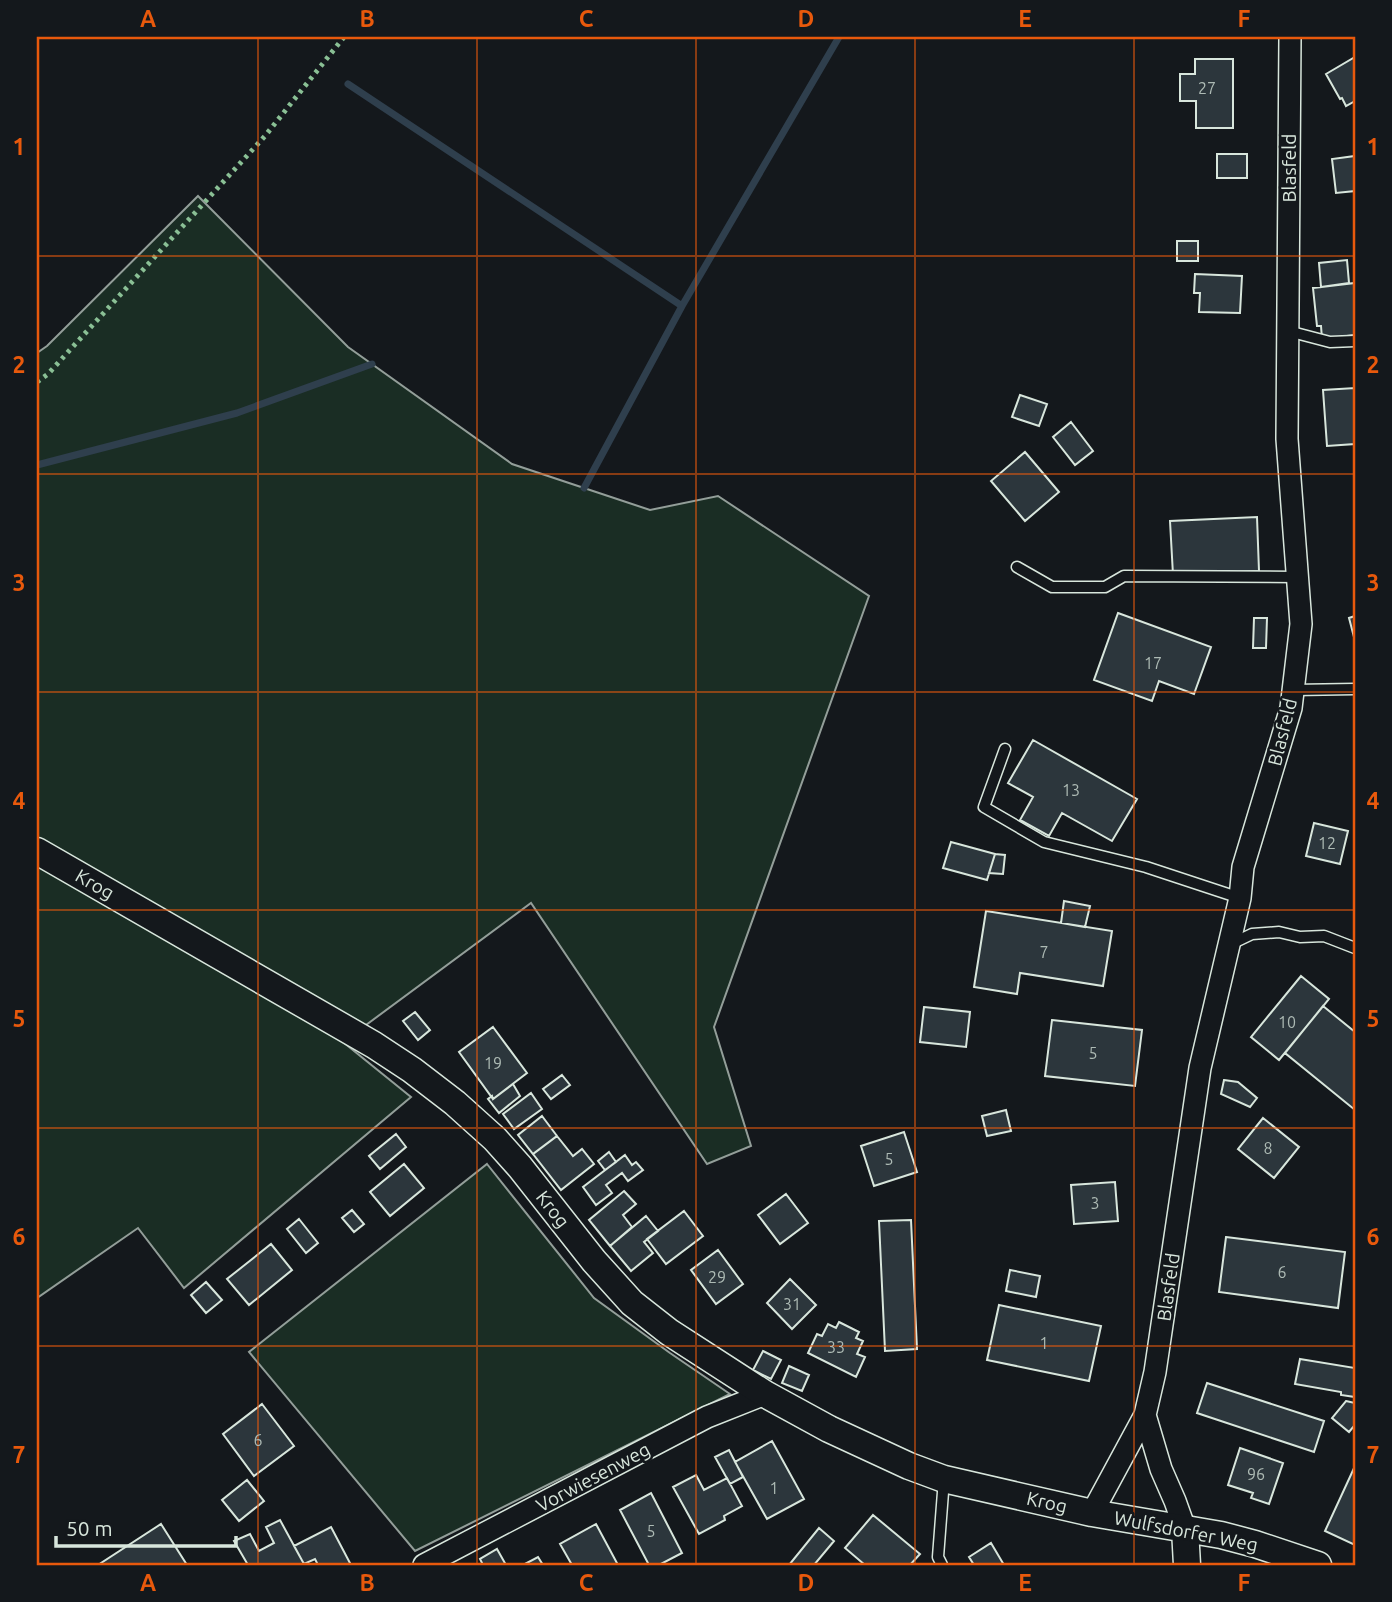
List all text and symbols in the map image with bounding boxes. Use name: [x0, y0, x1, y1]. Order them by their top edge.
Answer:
text: A: [140, 6, 156, 31]
text: B: [359, 6, 375, 31]
text: C: [579, 6, 594, 31]
text: D: [798, 6, 814, 31]
text: E: [1018, 6, 1032, 31]
text: F: [1238, 6, 1251, 31]
house number: 27: [1198, 79, 1216, 97]
text: 1: [13, 134, 25, 159]
street label: Blasfeld: [1278, 134, 1300, 202]
text: 1: [1367, 134, 1379, 159]
text: 2: [13, 352, 25, 377]
text: 2: [1367, 352, 1379, 377]
text: 3: [13, 570, 25, 595]
text: 3: [1367, 570, 1379, 595]
house number: 17: [1144, 654, 1162, 672]
street label: Blasfeld: [1263, 696, 1301, 768]
house number: 13: [1062, 781, 1080, 799]
text: 4: [13, 788, 26, 813]
text: 4: [1367, 788, 1380, 813]
house number: 12: [1318, 834, 1336, 852]
street label: Krog: [72, 864, 118, 904]
house number: 7: [1039, 943, 1049, 961]
text: 5: [13, 1006, 25, 1031]
text: 5: [1367, 1006, 1379, 1031]
house number: 10: [1278, 1013, 1296, 1031]
house number: 5: [1088, 1044, 1098, 1062]
house number: 19: [484, 1054, 502, 1072]
house number: 8: [1263, 1139, 1273, 1157]
house number: 5: [884, 1150, 894, 1168]
street label: Krog: [532, 1186, 574, 1232]
house number: 3: [1090, 1194, 1100, 1212]
text: 6: [13, 1224, 26, 1249]
text: 6: [1367, 1224, 1380, 1249]
street label: Blasfeld: [1152, 1251, 1184, 1323]
house number: 6: [1277, 1263, 1287, 1281]
house number: 29: [708, 1268, 726, 1286]
house number: 31: [783, 1295, 801, 1313]
house number: 1: [1039, 1334, 1049, 1352]
house number: 33: [827, 1338, 845, 1356]
house number: 6: [253, 1431, 263, 1449]
street label: Vorwiesenweg: [532, 1438, 654, 1516]
text: 7: [13, 1442, 25, 1467]
text: 7: [1367, 1442, 1379, 1467]
house number: 96: [1247, 1465, 1265, 1483]
house number: 1: [769, 1479, 779, 1497]
street label: Krog: [1025, 1487, 1069, 1517]
scale bar: [56, 1504, 236, 1548]
street label: Wulfsdorfer Weg: [1112, 1506, 1260, 1556]
text: 50 m: [66, 1516, 113, 1540]
house number: 5: [646, 1522, 656, 1540]
text: A: [140, 1570, 156, 1595]
text: B: [359, 1570, 375, 1595]
text: C: [579, 1570, 594, 1595]
text: D: [798, 1570, 814, 1595]
text: E: [1018, 1570, 1032, 1595]
text: F: [1238, 1570, 1251, 1595]

